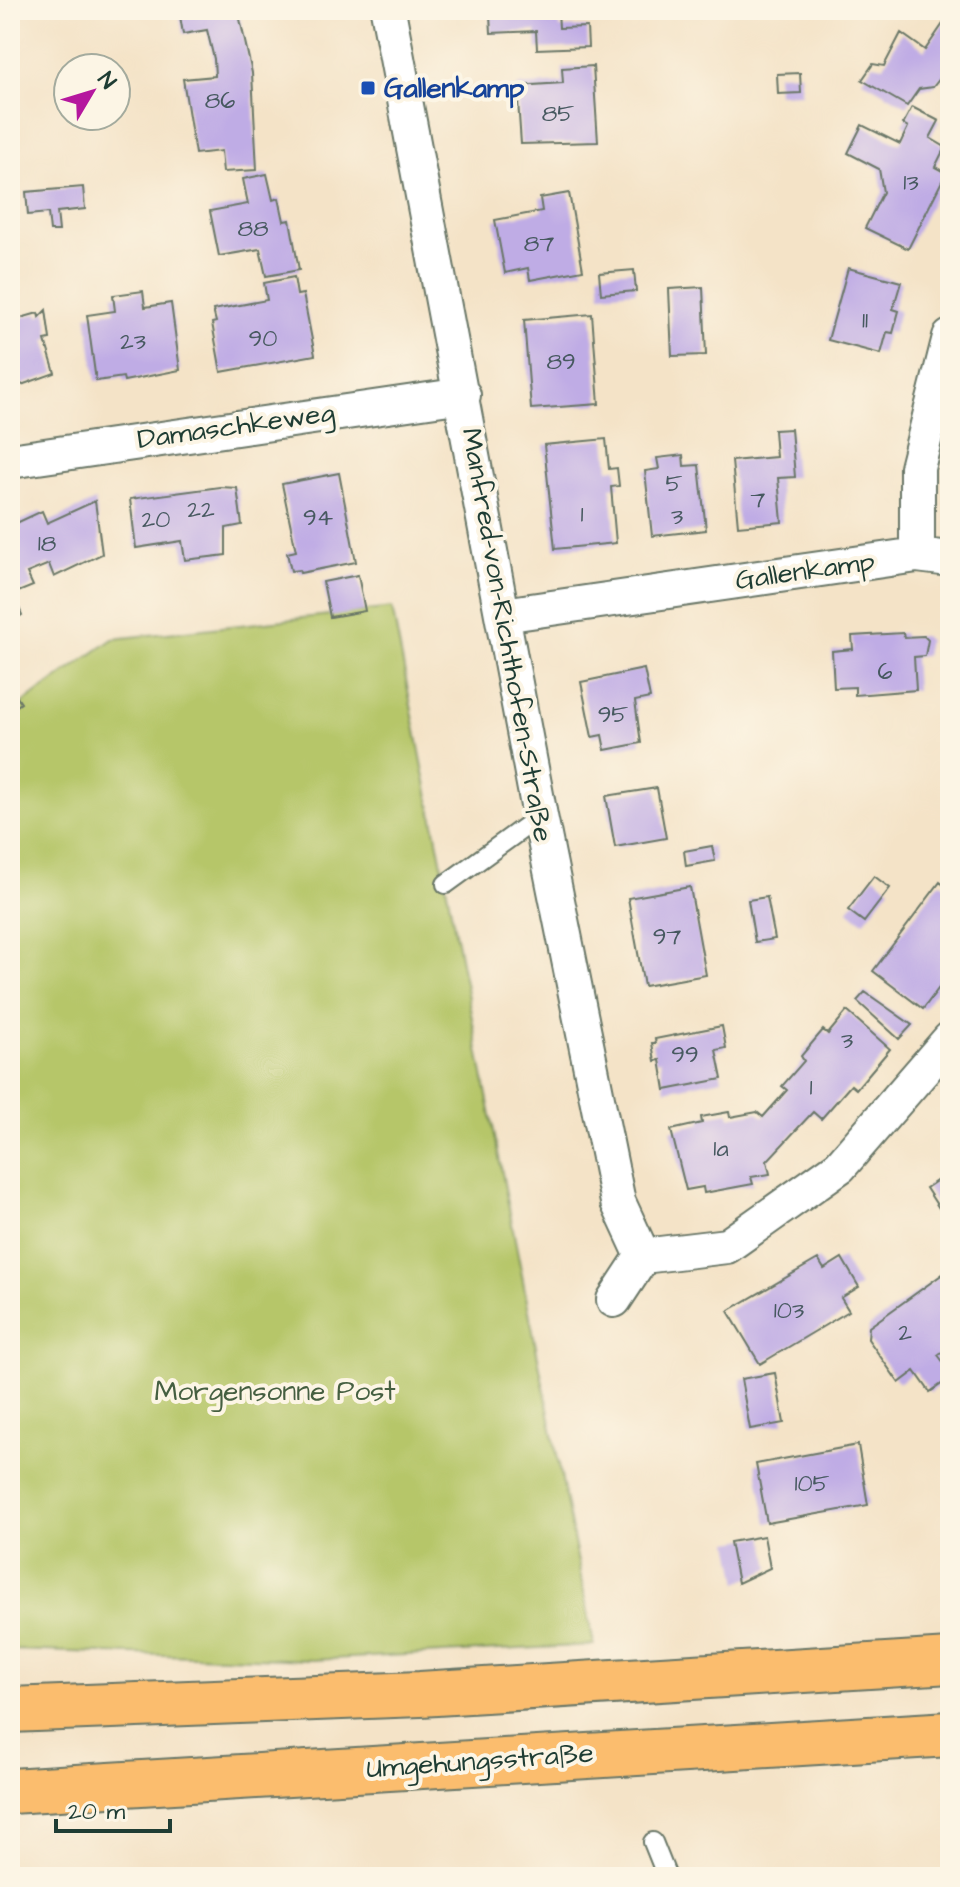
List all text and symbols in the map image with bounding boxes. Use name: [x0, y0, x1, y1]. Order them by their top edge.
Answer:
north arrow: [52, 52, 132, 132]
text: N: [90, 66, 123, 96]
place label: Gallenkamp: [384, 69, 525, 109]
marker: Gallenkamp: [359, 79, 377, 97]
house number: 86: [205, 84, 235, 118]
house number: 85: [542, 97, 574, 131]
house number: 13: [903, 166, 919, 200]
house number: 88: [237, 212, 269, 246]
house number: 87: [524, 227, 554, 261]
house number: 11: [862, 304, 868, 338]
house number: 90: [249, 322, 277, 356]
house number: 23: [120, 325, 146, 359]
house number: 89: [546, 345, 576, 379]
street label: Damaschkeweg: [135, 393, 337, 460]
street label: Manfred-von-Richthofen-Straße: [451, 425, 563, 845]
house number: 5: [666, 467, 683, 501]
house number: 7: [751, 483, 766, 517]
house number: 22: [187, 493, 215, 527]
house number: 1: [580, 498, 584, 532]
house number: 3: [671, 500, 683, 534]
house number: 94: [303, 501, 333, 535]
house number: 20: [142, 503, 170, 537]
house number: 18: [38, 527, 56, 561]
street label: Gallenkamp: [733, 542, 877, 600]
house number: 6: [877, 655, 893, 689]
house number: 95: [598, 698, 628, 732]
house number: 97: [653, 920, 681, 954]
house number: 3: [841, 1024, 853, 1058]
house number: 99: [671, 1038, 699, 1072]
house number: 1: [809, 1071, 813, 1105]
house number: 1a: [713, 1132, 729, 1166]
house number: 103: [774, 1294, 804, 1328]
house number: 2: [898, 1316, 912, 1350]
park label: Morgensonne Post: [154, 1372, 396, 1412]
house number: 105: [794, 1467, 830, 1501]
street label: Umgehungsstraße: [365, 1734, 595, 1789]
scale bar: [56, 1783, 170, 1833]
text: 20 m: [68, 1795, 125, 1829]

